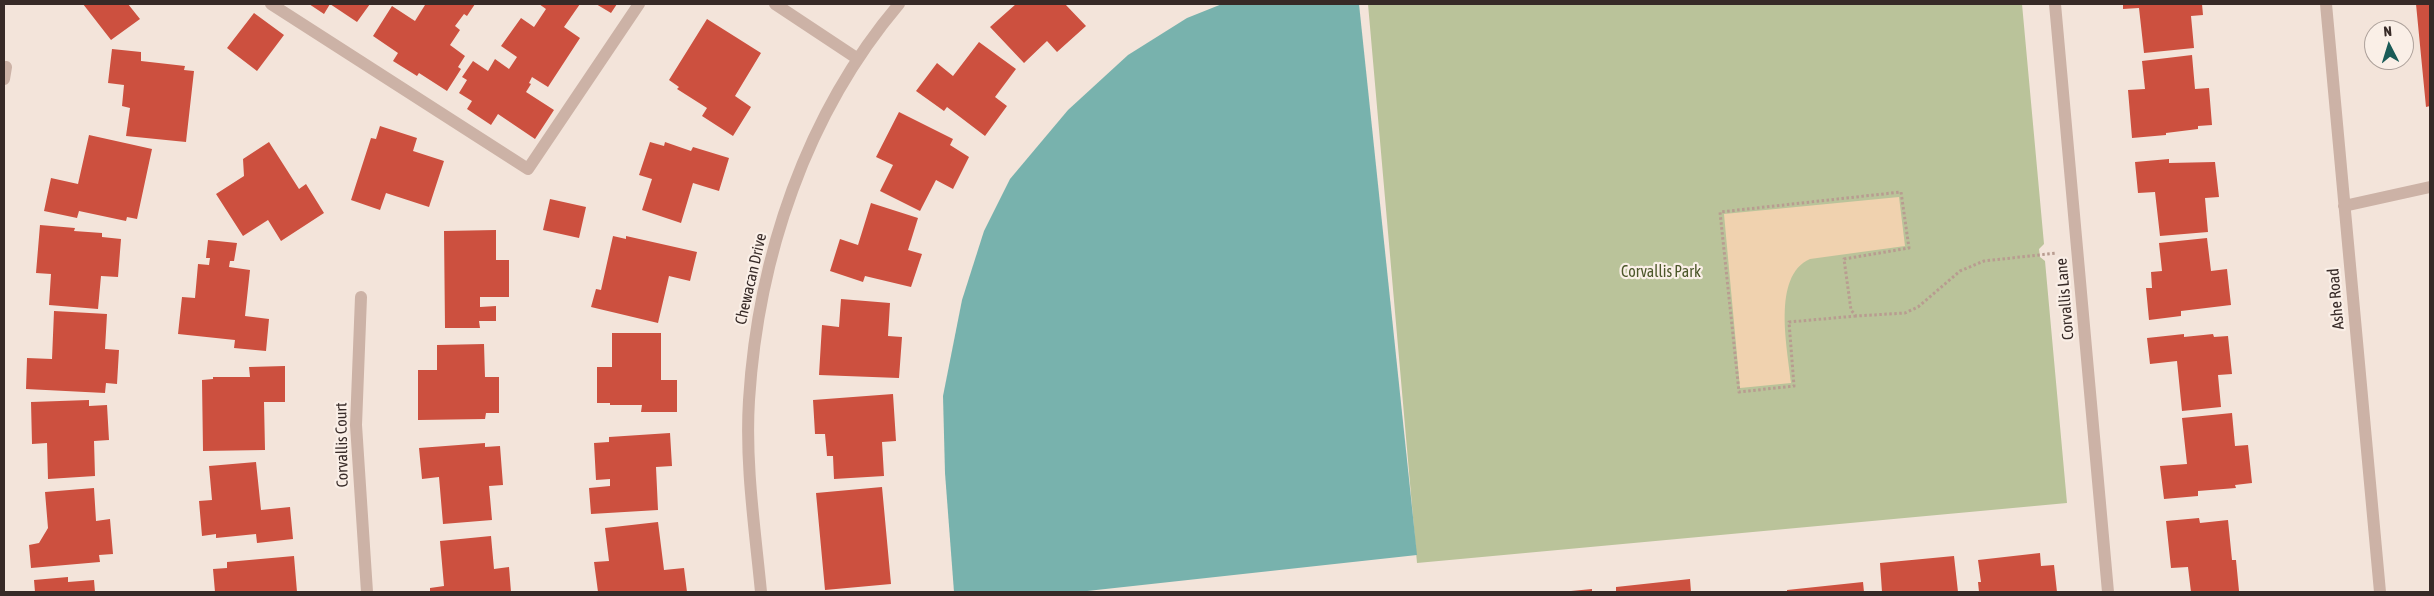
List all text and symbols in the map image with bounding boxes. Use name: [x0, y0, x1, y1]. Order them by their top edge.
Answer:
north arrow: [2364, 20, 2414, 70]
text: N: [2383, 23, 2393, 39]
street label: Chewacan Drive: [731, 231, 771, 327]
street label: Corvallis Lane: [2052, 257, 2078, 341]
park label: Corvallis Park: [1621, 262, 1701, 282]
street label: Ashe Road: [2324, 268, 2348, 330]
street label: Corvallis Court: [332, 402, 352, 488]

